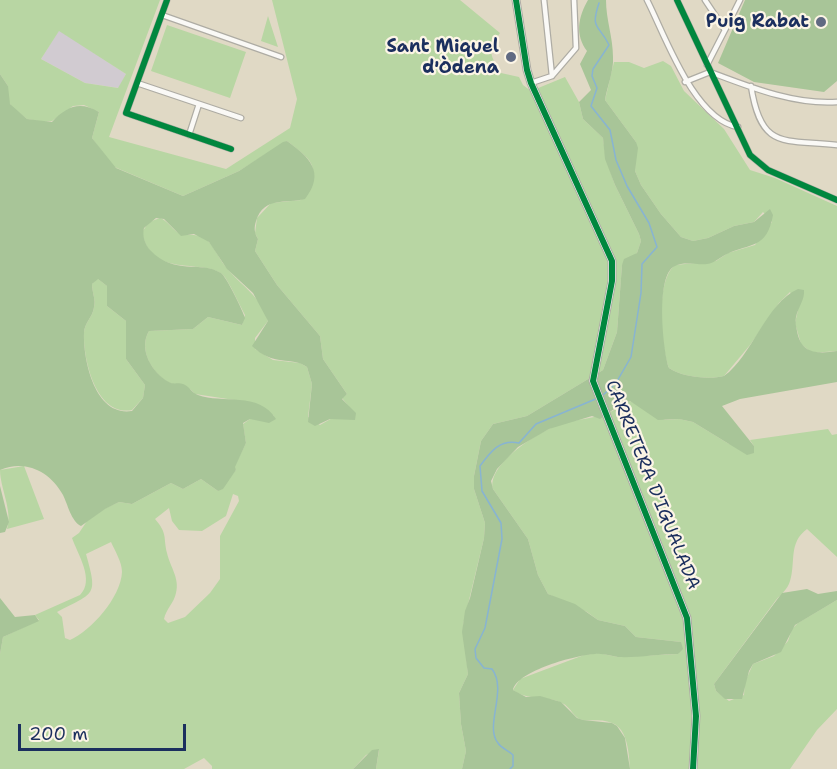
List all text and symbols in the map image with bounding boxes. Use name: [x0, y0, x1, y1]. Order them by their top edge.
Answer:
place label: Puig Rabat: [706, 11, 809, 33]
marker: Puig Rabat: [814, 15, 828, 29]
place label: Sant Miquel d'Òdena: [386, 36, 499, 78]
marker: Sant Miquel d'Òdena: [504, 50, 518, 64]
street label: CARRETERA D'IGUALADA: [600, 377, 704, 593]
scale bar: [21, 712, 189, 750]
text: 200 m: [29, 722, 88, 746]

